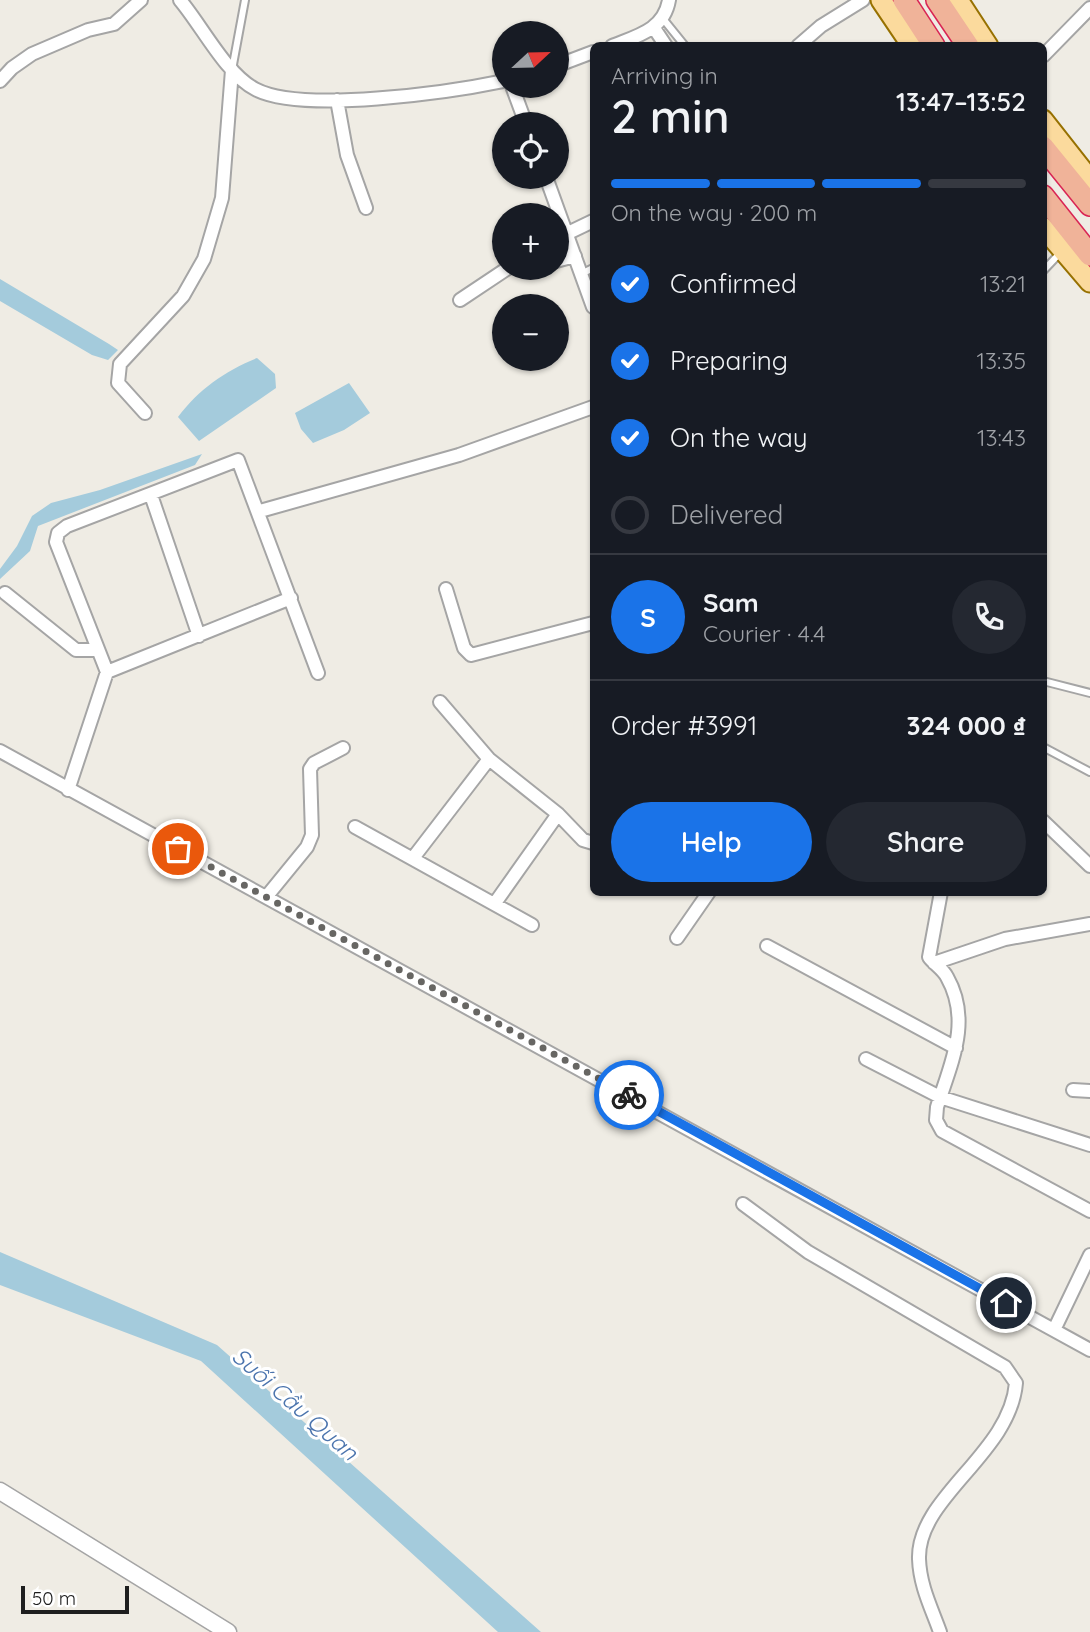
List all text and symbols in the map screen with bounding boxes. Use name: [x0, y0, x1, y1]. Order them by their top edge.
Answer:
north arrow: [492, 21, 569, 98]
map controls: [492, 21, 569, 371]
text: Arriving in: [611, 61, 718, 90]
text: 13:47–13:52: [896, 85, 1026, 118]
text: 2 min: [611, 87, 730, 145]
button: locate: [492, 112, 569, 189]
text: On the way · 200 m: [611, 198, 817, 227]
button: +: [492, 203, 569, 280]
icon: check: [611, 265, 649, 303]
text: Confirmed: [670, 267, 797, 300]
text: 13:21: [980, 269, 1026, 298]
button: −: [492, 294, 569, 371]
icon: check: [611, 342, 649, 380]
text: Preparing: [670, 344, 788, 377]
text: 13:35: [977, 346, 1026, 375]
icon: check: [611, 419, 649, 457]
text: On the way: [670, 421, 808, 454]
text: 13:43: [977, 423, 1026, 452]
text: Delivered: [670, 498, 783, 531]
button: phone: [952, 580, 1026, 654]
text: Sam: [703, 586, 759, 619]
text: S: [640, 601, 656, 634]
text: Courier · 4.4: [703, 619, 825, 648]
text: Order #3991: [611, 709, 757, 742]
text: 324 000 ₫: [906, 709, 1026, 742]
button: Help: [611, 802, 812, 882]
button: Share: [826, 802, 1026, 882]
pin: [148, 819, 208, 879]
icon: bag: [159, 830, 197, 868]
courier: [594, 1060, 664, 1130]
icon: bike: [610, 1076, 648, 1114]
pin: [976, 1273, 1036, 1333]
icon: home: [987, 1284, 1025, 1322]
water label: Suối Cầu Quan: [226, 1341, 365, 1467]
scale bar: [21, 1583, 130, 1615]
text: 50 m: [32, 1586, 76, 1610]

